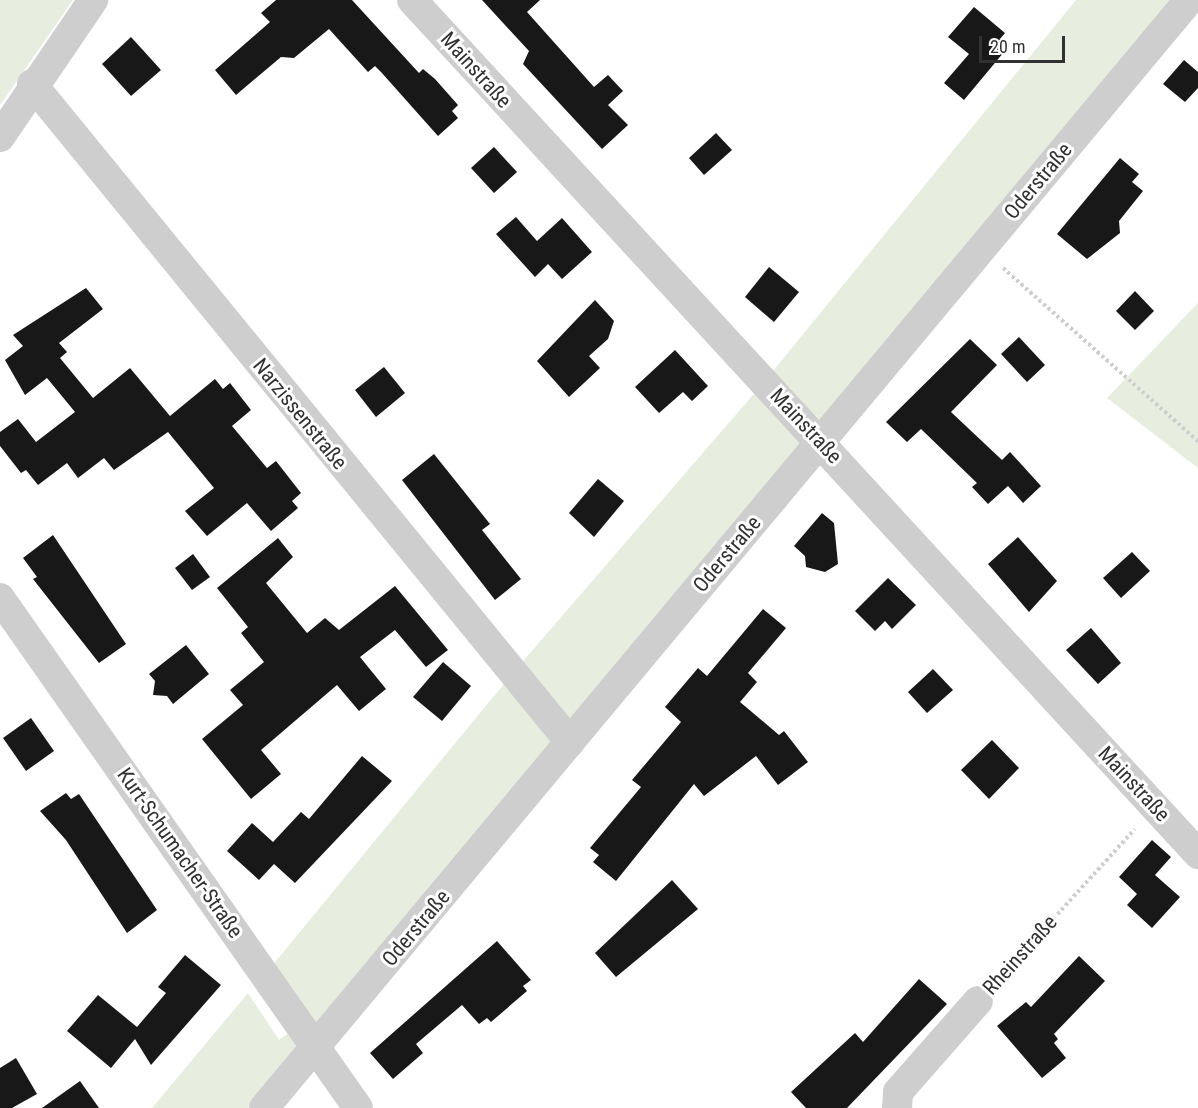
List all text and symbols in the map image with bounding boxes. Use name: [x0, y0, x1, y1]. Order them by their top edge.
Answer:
scale bar: [982, 24, 1068, 62]
street label: Mainstraße: [435, 27, 517, 113]
text: 20 m: [990, 36, 1025, 57]
street label: Oderstraße: [999, 138, 1077, 224]
street label: Narzissenstraße: [248, 353, 352, 475]
street label: Mainstraße: [765, 383, 847, 469]
street label: Oderstraße: [688, 511, 766, 597]
street label: Mainstraße: [1093, 741, 1175, 827]
street label: Kurt-Schumacher-Straße: [112, 763, 248, 943]
street label: Oderstraße: [377, 885, 455, 971]
street label: Rheinstraße: [978, 910, 1062, 1000]

